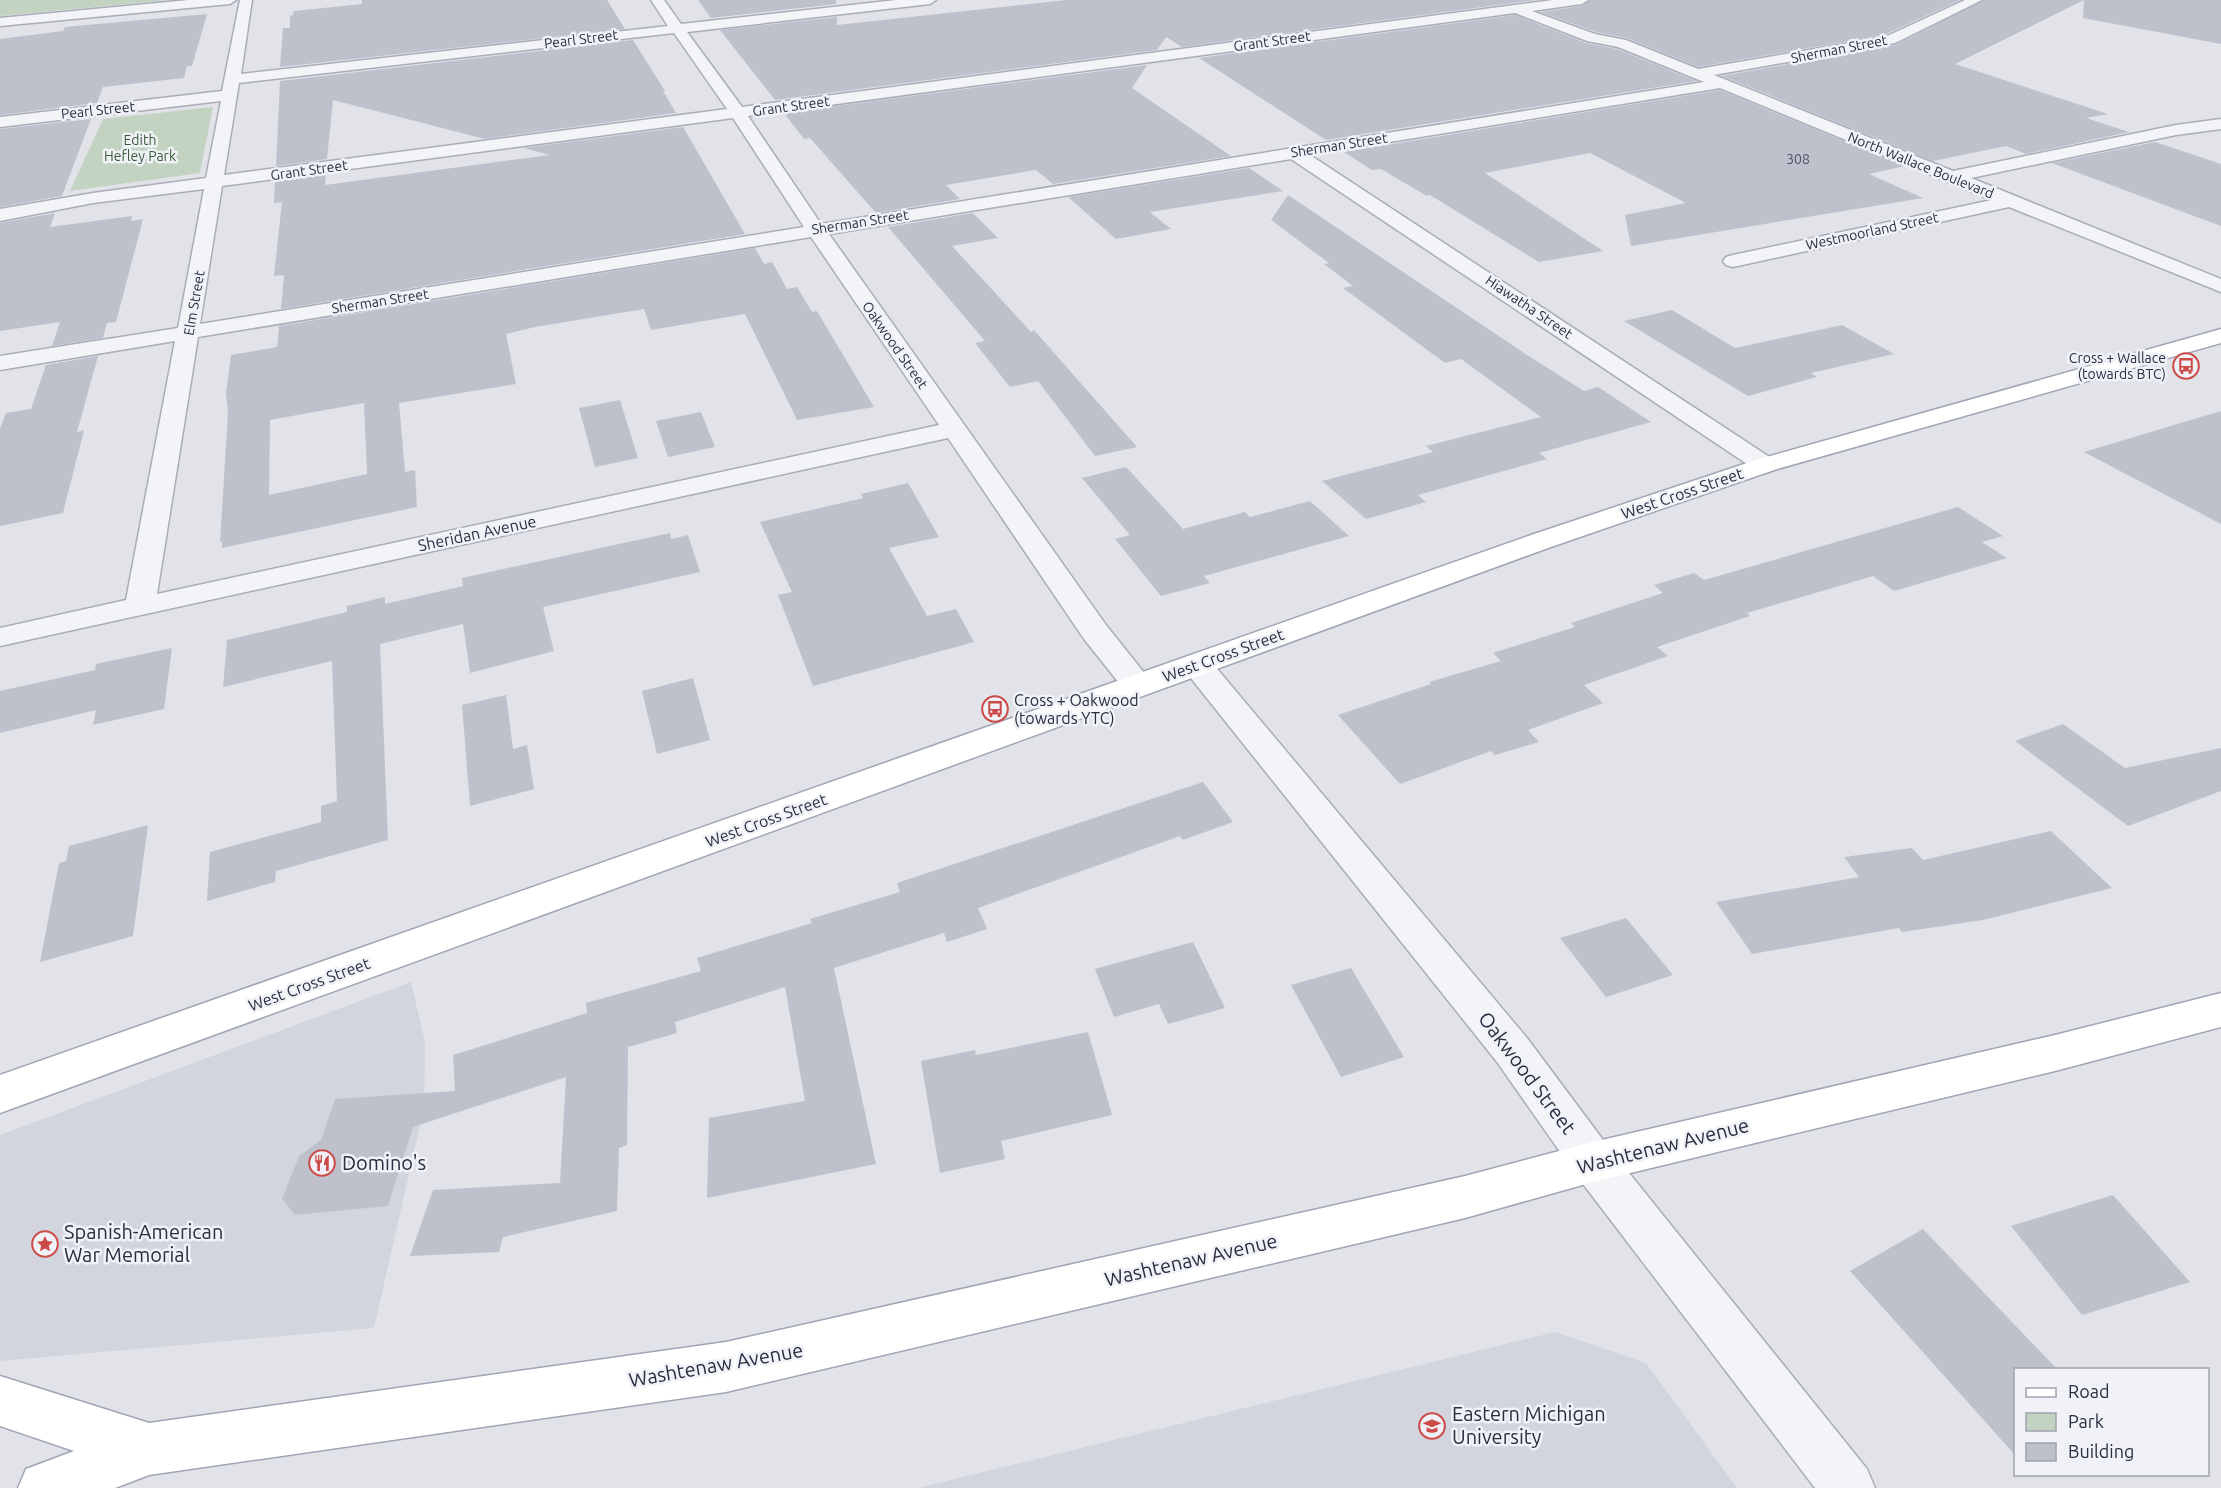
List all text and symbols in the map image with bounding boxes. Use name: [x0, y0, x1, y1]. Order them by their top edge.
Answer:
street label: Pearl Street: [543, 26, 619, 51]
street label: Grant Street: [1232, 28, 1312, 54]
street label: Sherman Street: [1789, 32, 1889, 66]
street label: Grant Street: [751, 93, 831, 119]
street label: Pearl Street: [60, 98, 136, 122]
street label: North Wallace Boulevard: [1846, 128, 1996, 202]
street label: Sherman Street: [1289, 129, 1389, 161]
park label: Edith Hefley Park: [104, 132, 176, 164]
house number: 308: [1786, 151, 1810, 167]
street label: Grant Street: [269, 157, 349, 183]
street label: Sherman Street: [810, 206, 910, 238]
street label: Westmoorland Street: [1804, 209, 1940, 253]
street label: Elm Street: [180, 269, 208, 337]
street label: Hiawatha Street: [1483, 272, 1576, 342]
street label: Sherman Street: [330, 285, 430, 317]
street label: Oakwood Street: [859, 298, 931, 392]
place label: Cross + Wallace (towards BTC): [2069, 350, 2166, 382]
bus stop icon: Cross + Wallace (towards BTC): [2171, 351, 2201, 381]
street label: West Cross Street: [1619, 463, 1746, 522]
street label: Sheridan Avenue: [416, 512, 538, 554]
street label: West Cross Street: [1160, 624, 1287, 685]
place label: Cross + Oakwood (towards YTC): [1014, 691, 1139, 728]
bus stop icon: Cross + Oakwood (towards YTC): [980, 694, 1010, 724]
street label: West Cross Street: [703, 789, 830, 850]
street label: West Cross Street: [246, 953, 373, 1014]
street label: Oakwood Street: [1474, 1007, 1581, 1138]
street label: Washtenaw Avenue: [1574, 1113, 1751, 1178]
restaurant icon: Domino's: [307, 1148, 337, 1178]
place label: Domino's: [342, 1151, 426, 1174]
place label: Spanish-American War Memorial: [64, 1220, 223, 1266]
street label: Washtenaw Avenue: [1102, 1228, 1279, 1291]
place icon: Spanish-American War Memorial: [30, 1229, 60, 1259]
street label: Washtenaw Avenue: [627, 1338, 805, 1391]
legend: [2014, 1368, 2209, 1476]
text: Road: [2068, 1381, 2110, 1401]
place label: Eastern Michigan University: [1452, 1402, 1606, 1448]
school or university icon: Eastern Michigan University: [1417, 1411, 1447, 1441]
text: Park: [2068, 1411, 2104, 1431]
text: Building: [2068, 1441, 2134, 1461]

